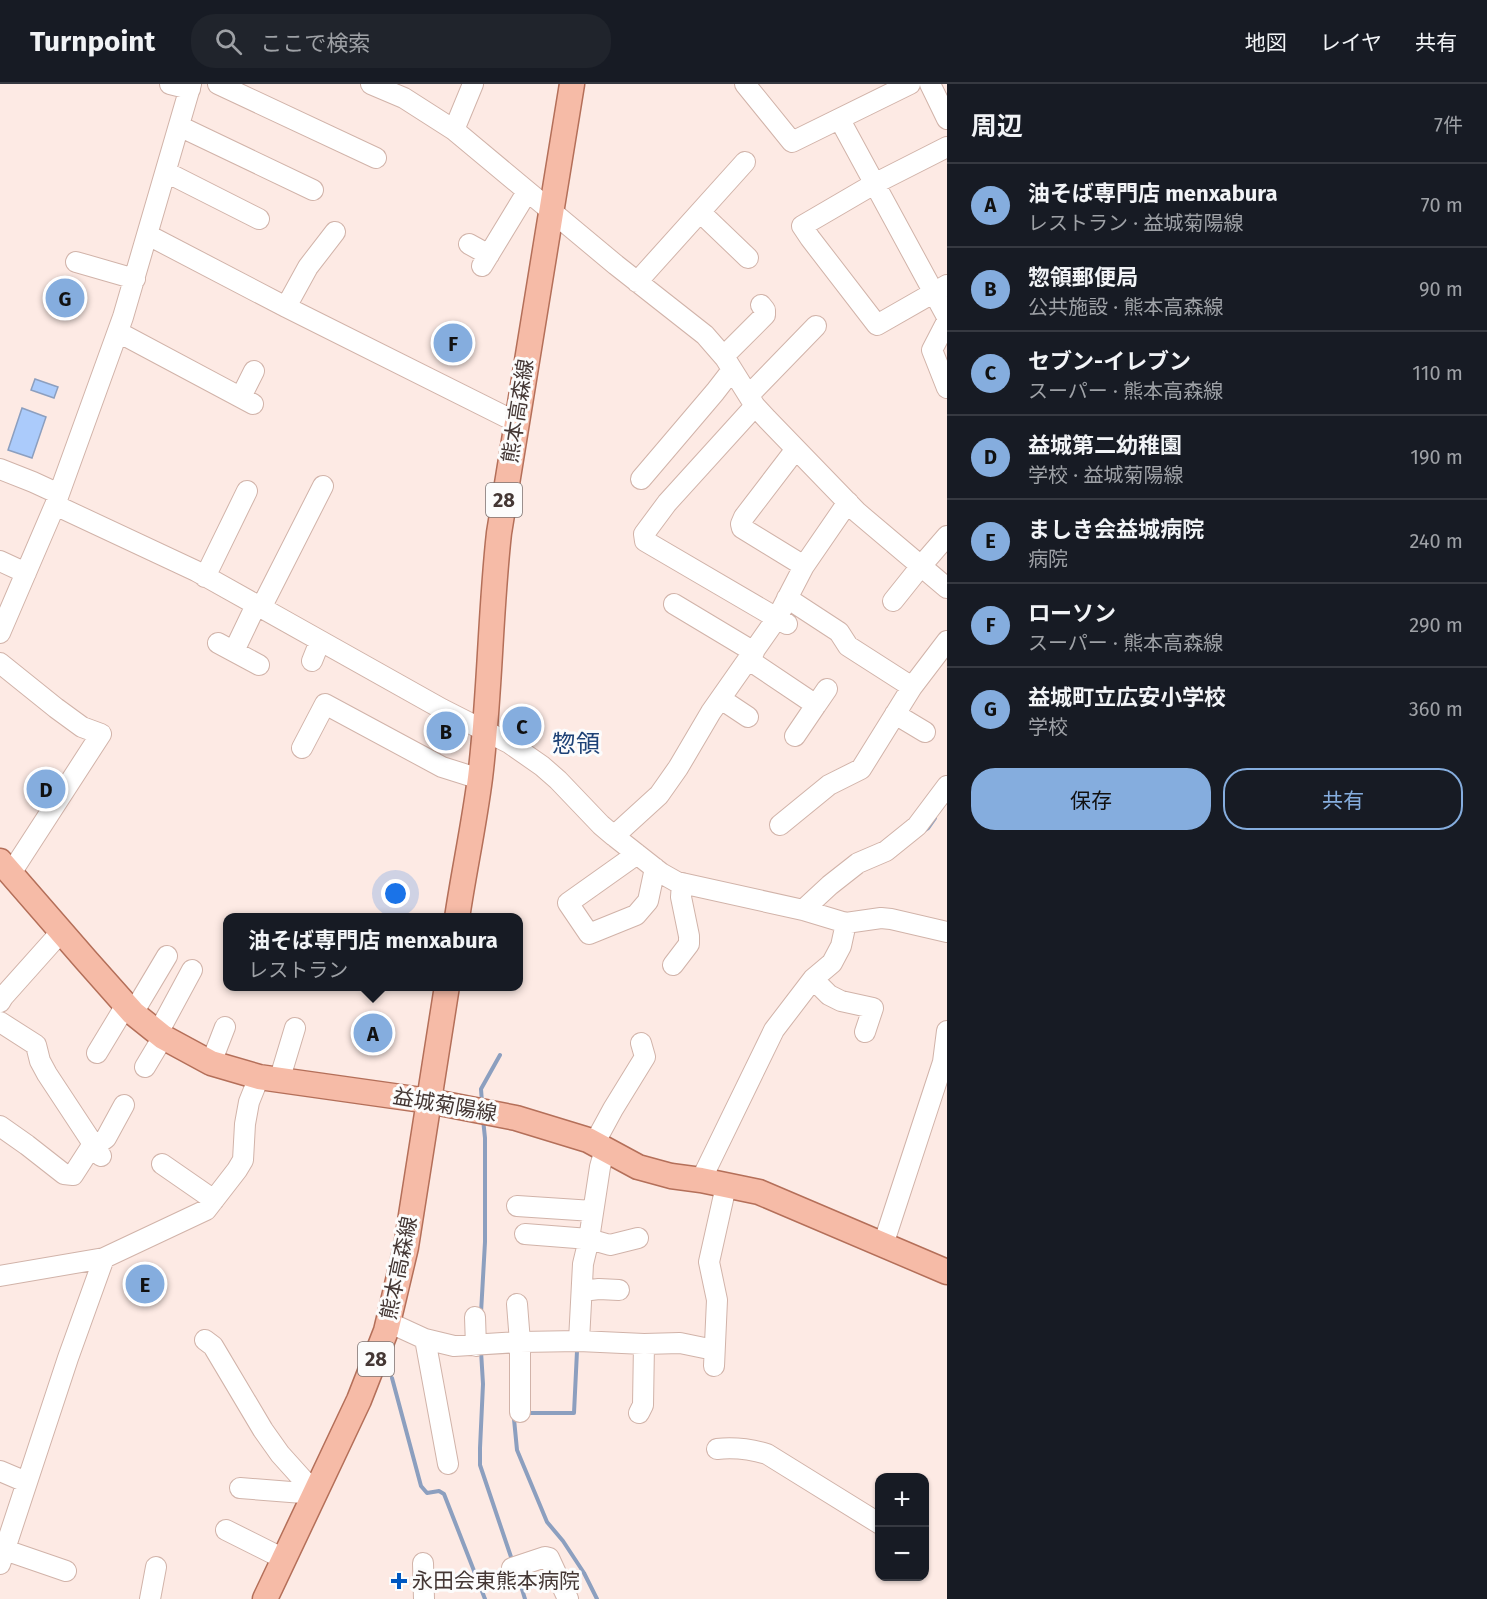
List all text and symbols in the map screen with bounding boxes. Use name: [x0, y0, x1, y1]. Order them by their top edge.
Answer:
search box: [191, 14, 611, 68]
text: Turnpoint: [30, 25, 155, 58]
icon: search: [212, 25, 245, 58]
text: ここで検索: [260, 30, 370, 57]
text: 地図: [1245, 30, 1287, 56]
text: レイヤ: [1320, 30, 1382, 56]
text: 共有: [1415, 30, 1457, 56]
text: 周辺: [971, 111, 1023, 142]
text: 7件: [1434, 113, 1463, 137]
text: 油そば専門店 menxabura: [1028, 180, 1277, 207]
text: A: [985, 193, 996, 217]
text: 70 m: [1421, 193, 1463, 217]
text: レストラン · 益城菊陽線: [1028, 211, 1243, 235]
text: 惣領郵便局: [1028, 264, 1138, 291]
pin: G: [46, 276, 84, 320]
text: B: [984, 277, 997, 301]
text: 90 m: [1419, 277, 1463, 301]
text: 公共施設 · 熊本高森線: [1028, 295, 1223, 319]
pin: F: [434, 320, 472, 366]
text: セブン-イレブン: [1028, 348, 1191, 375]
street label: 熊本高森線: [497, 357, 539, 465]
text: C: [985, 361, 996, 385]
text: 110 m: [1412, 361, 1463, 385]
text: スーパー · 熊本高森線: [1028, 379, 1223, 403]
text: 益城第二幼稚園: [1028, 432, 1182, 459]
text: D: [984, 445, 997, 469]
text: 190 m: [1410, 445, 1463, 469]
text: 学校 · 益城菊陽線: [1028, 463, 1183, 487]
road number: 28: [486, 483, 522, 517]
text: ましき会益城病院: [1028, 516, 1204, 543]
text: E: [985, 529, 996, 553]
text: 240 m: [1409, 529, 1463, 553]
text: 病院: [1028, 547, 1068, 571]
text: ローソン: [1028, 600, 1116, 627]
text: F: [986, 613, 995, 637]
text: 290 m: [1409, 613, 1463, 637]
text: スーパー · 熊本高森線: [1028, 631, 1223, 655]
text: 益城町立広安小学校: [1028, 684, 1226, 711]
text: G: [984, 697, 997, 721]
text: 360 m: [1409, 697, 1463, 721]
pin: C: [502, 704, 542, 748]
pin: B: [426, 708, 466, 754]
text: 学校: [1028, 715, 1068, 739]
district label: 惣領: [552, 730, 600, 758]
pin: D: [26, 766, 66, 812]
button: 保存: [971, 768, 1211, 830]
button: 共有: [1223, 768, 1463, 830]
your location: [381, 879, 410, 908]
popup: [223, 913, 523, 991]
text: 油そば専門店 menxabura: [248, 927, 498, 954]
text: レストラン: [248, 958, 348, 982]
pin: A: [354, 1010, 392, 1056]
street label: 益城菊陽線: [391, 1083, 499, 1127]
street label: 熊本高森線: [375, 1214, 423, 1322]
pin: E: [126, 1262, 164, 1306]
road number: 28: [358, 1342, 394, 1376]
map controls: [875, 1473, 929, 1581]
button: +: [875, 1473, 929, 1527]
button: −: [875, 1527, 929, 1581]
place label: 永田会東熊本病院: [412, 1568, 580, 1594]
marker: 永田会東熊本病院: [390, 1572, 408, 1590]

